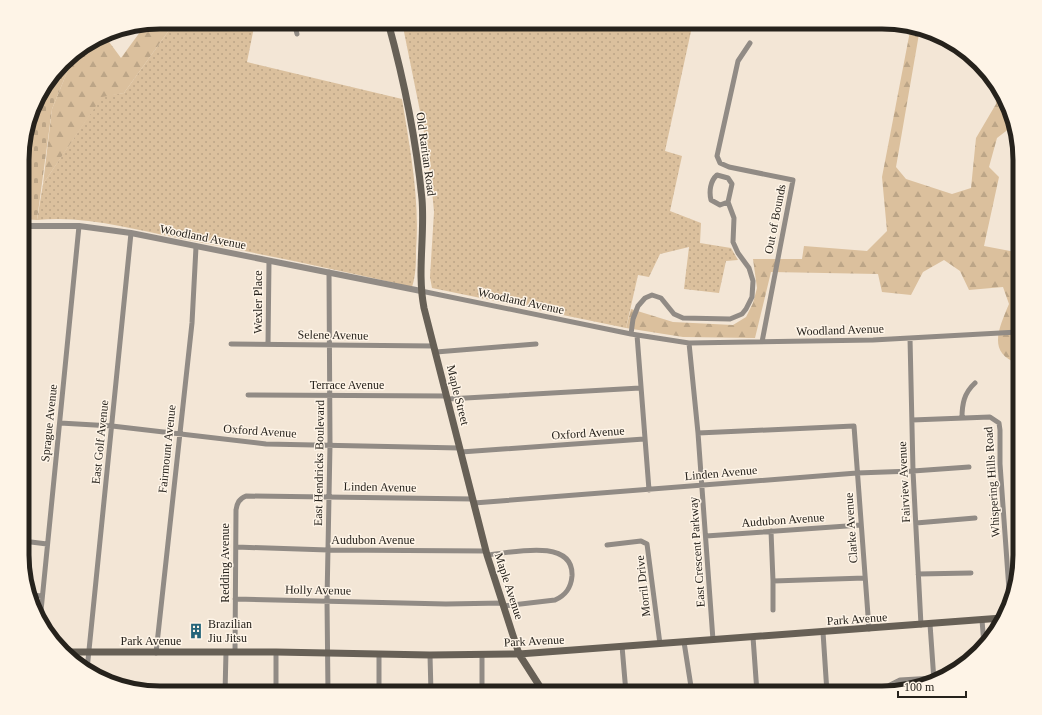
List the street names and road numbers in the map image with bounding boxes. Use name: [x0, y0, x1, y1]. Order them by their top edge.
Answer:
street label: Old Raritan Road: [413, 111, 439, 197]
street label: Out of Bounds: [761, 183, 789, 255]
street label: Woodland Avenue: [159, 222, 247, 252]
street label: Wexler Place: [251, 270, 265, 334]
street label: Woodland Avenue: [477, 285, 565, 317]
street label: Woodland Avenue: [796, 321, 884, 339]
street label: Selene Avenue: [298, 327, 368, 343]
street label: Maple Street: [444, 363, 472, 427]
street label: Terrace Avenue: [310, 378, 384, 392]
street label: Sprague Avenue: [38, 383, 60, 463]
street label: East Golf Avenue: [89, 399, 111, 485]
street label: East Hendricks Boulevard: [311, 400, 327, 526]
street label: Fairmount Avenue: [155, 404, 179, 494]
street label: Oxford Avenue: [223, 421, 297, 441]
street label: Oxford Avenue: [551, 423, 625, 443]
street label: Whispering Hills Road: [981, 426, 1003, 538]
street label: Fairview Avenue: [895, 441, 913, 523]
street label: Linden Avenue: [684, 463, 758, 483]
street label: Linden Avenue: [344, 479, 416, 495]
street label: Clarke Avenue: [842, 492, 860, 564]
street label: East Crescent Parkway: [686, 496, 708, 608]
street label: Audubon Avenue: [741, 510, 825, 530]
street label: Redding Avenue: [218, 523, 232, 603]
street label: Audubon Avenue: [331, 533, 415, 547]
street label: Maple Avenue: [492, 551, 526, 621]
street label: Morril Drive: [633, 555, 653, 617]
street label: Holly Avenue: [285, 582, 351, 598]
street label: Park Avenue: [826, 610, 888, 628]
street label: Park Avenue: [503, 632, 565, 650]
street label: Park Avenue: [121, 634, 181, 648]

